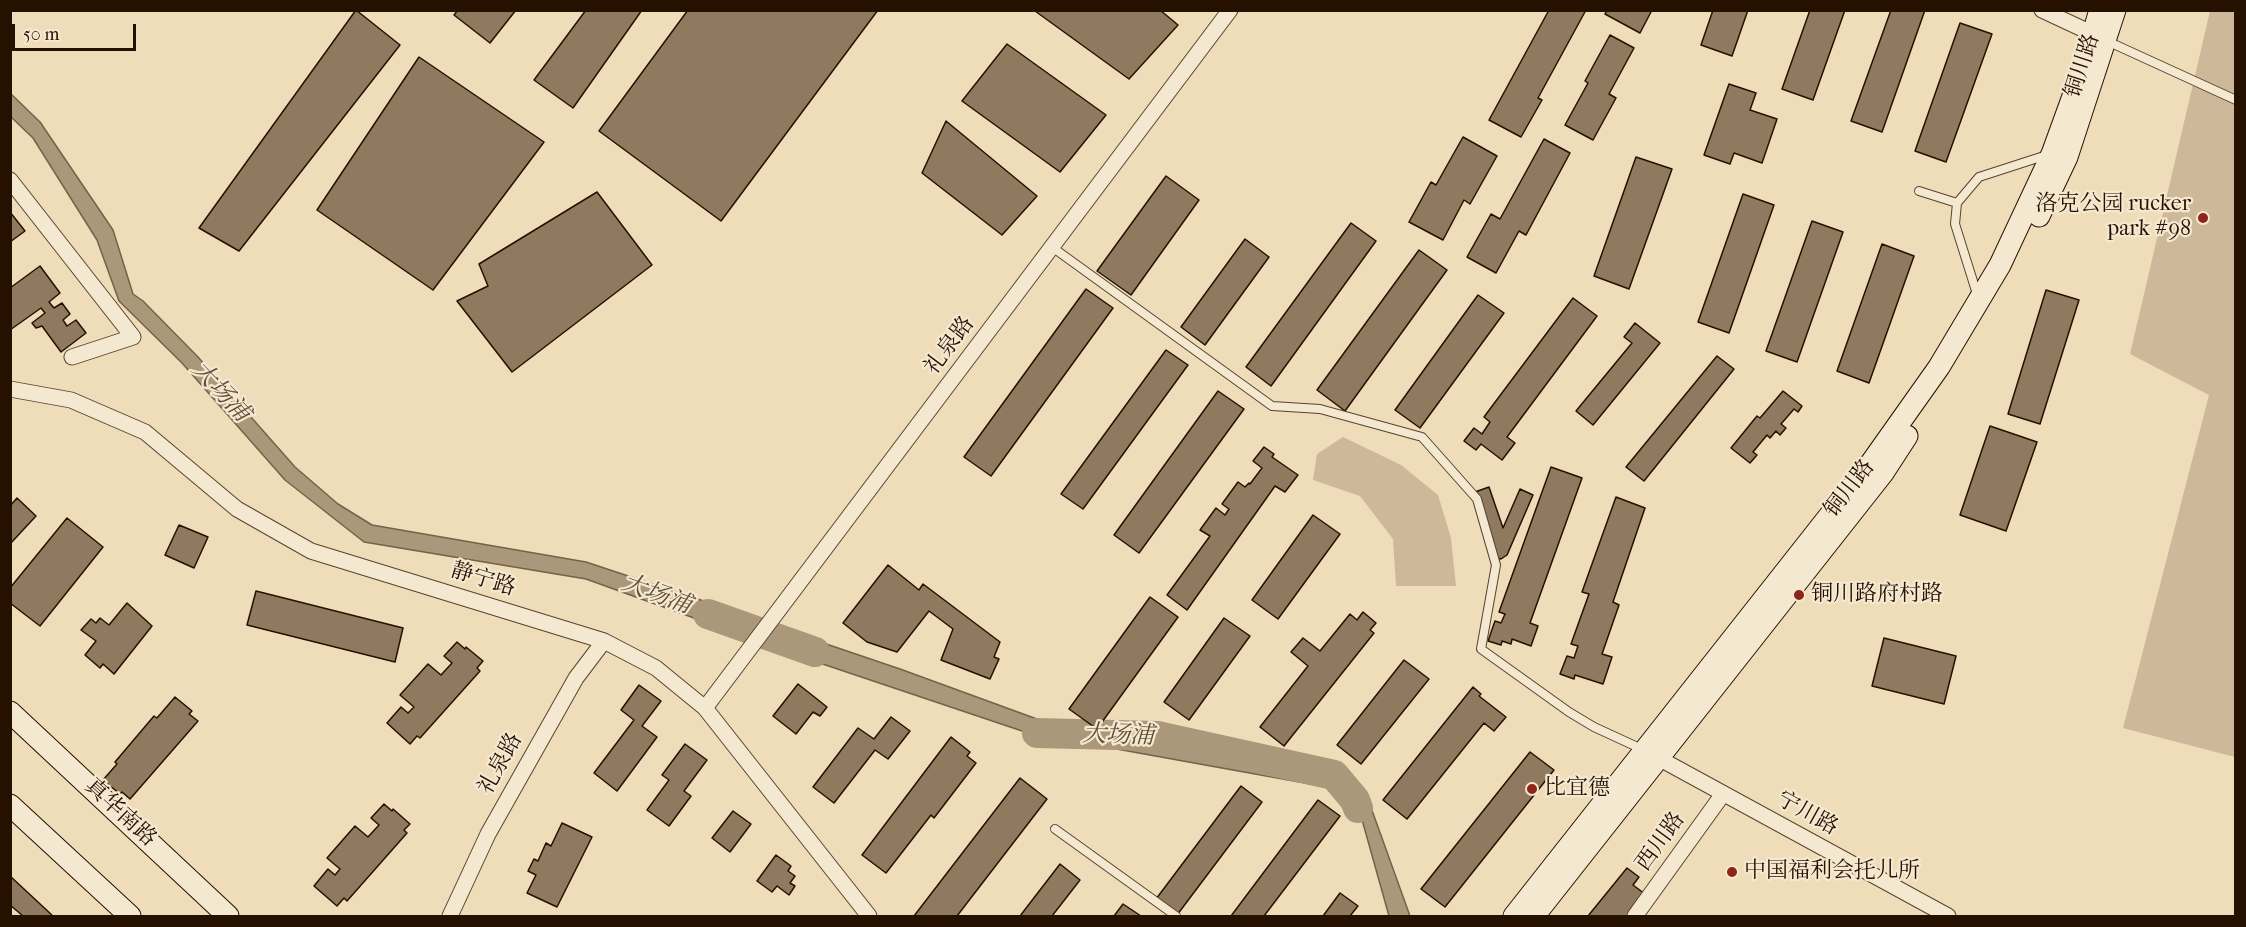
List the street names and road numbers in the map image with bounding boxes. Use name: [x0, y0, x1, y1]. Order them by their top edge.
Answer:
street label: 铜川路: [2060, 31, 2106, 101]
street label: 礼泉路: [920, 312, 980, 380]
street label: 铜川路: [1819, 455, 1881, 523]
street label: 静宁路: [448, 558, 518, 602]
street label: 礼泉路: [473, 729, 529, 799]
street label: 真华南路: [79, 773, 161, 853]
street label: 宁川路: [1772, 786, 1842, 842]
street label: 西川路: [1631, 808, 1691, 876]

